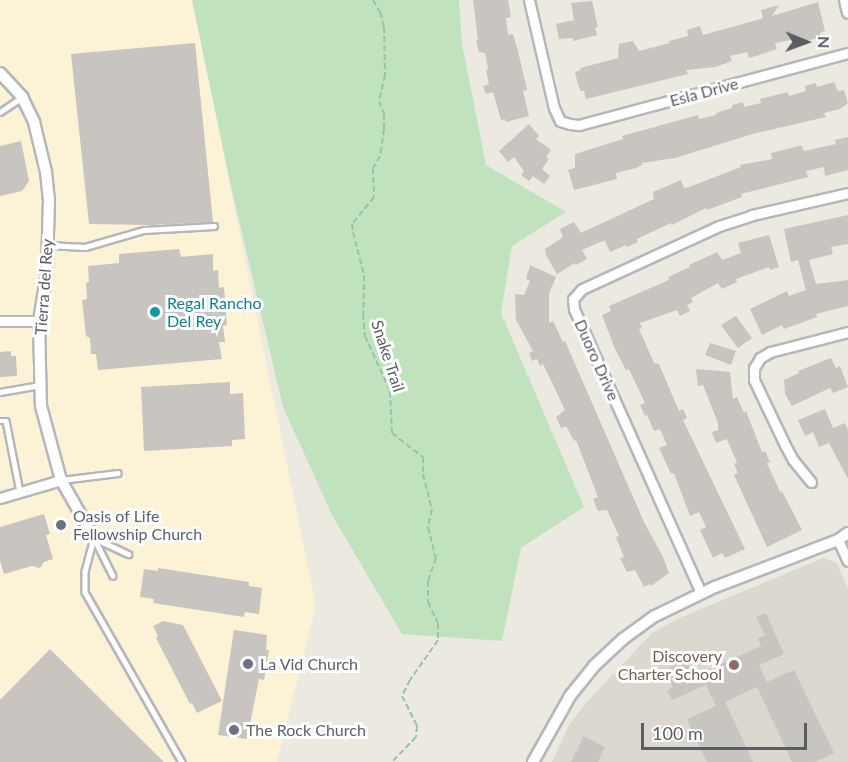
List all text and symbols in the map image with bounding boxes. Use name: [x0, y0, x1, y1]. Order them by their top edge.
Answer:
north arrow: [776, 12, 836, 72]
text: N: [815, 36, 834, 49]
street label: Esla Drive: [668, 74, 740, 110]
street label: Tierra del Rey: [31, 238, 57, 336]
place label: Regal Rancho Del Rey: [167, 293, 262, 331]
marker: Regal Rancho Del Rey: [148, 305, 162, 319]
street label: Duoro Drive: [571, 316, 623, 404]
street label: Snake Trail: [367, 318, 409, 394]
place label: Oasis of Life Fellowship Church: [73, 506, 202, 544]
marker: Oasis of Life Fellowship Church: [54, 518, 68, 532]
place label: Discovery Charter School: [617, 646, 722, 684]
place label: La Vid Church: [260, 654, 359, 674]
marker: La Vid Church: [241, 657, 255, 671]
marker: Discovery Charter School: [727, 658, 741, 672]
scale bar: [644, 711, 810, 749]
place label: The Rock Church: [246, 720, 366, 740]
text: 100 m: [652, 722, 703, 744]
marker: The Rock Church: [227, 723, 241, 737]

